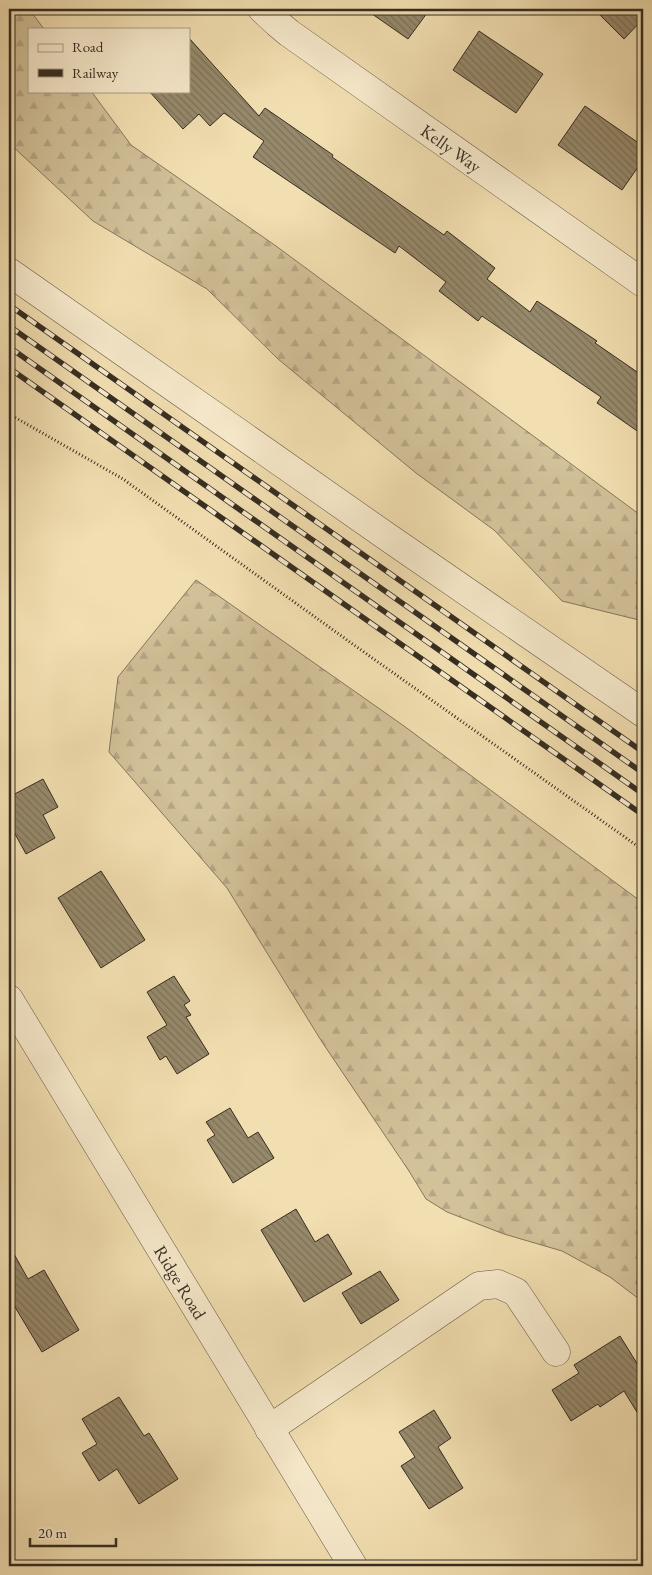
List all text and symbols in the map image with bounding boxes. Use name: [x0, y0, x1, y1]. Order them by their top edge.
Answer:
legend: [28, 28, 190, 92]
text: Road: [72, 37, 104, 56]
text: Railway: [72, 63, 119, 82]
street label: Kelly Way: [417, 118, 486, 177]
street label: Ridge Road: [149, 1241, 212, 1324]
scale bar: [30, 1515, 116, 1547]
text: 20 m: [38, 1523, 67, 1542]

